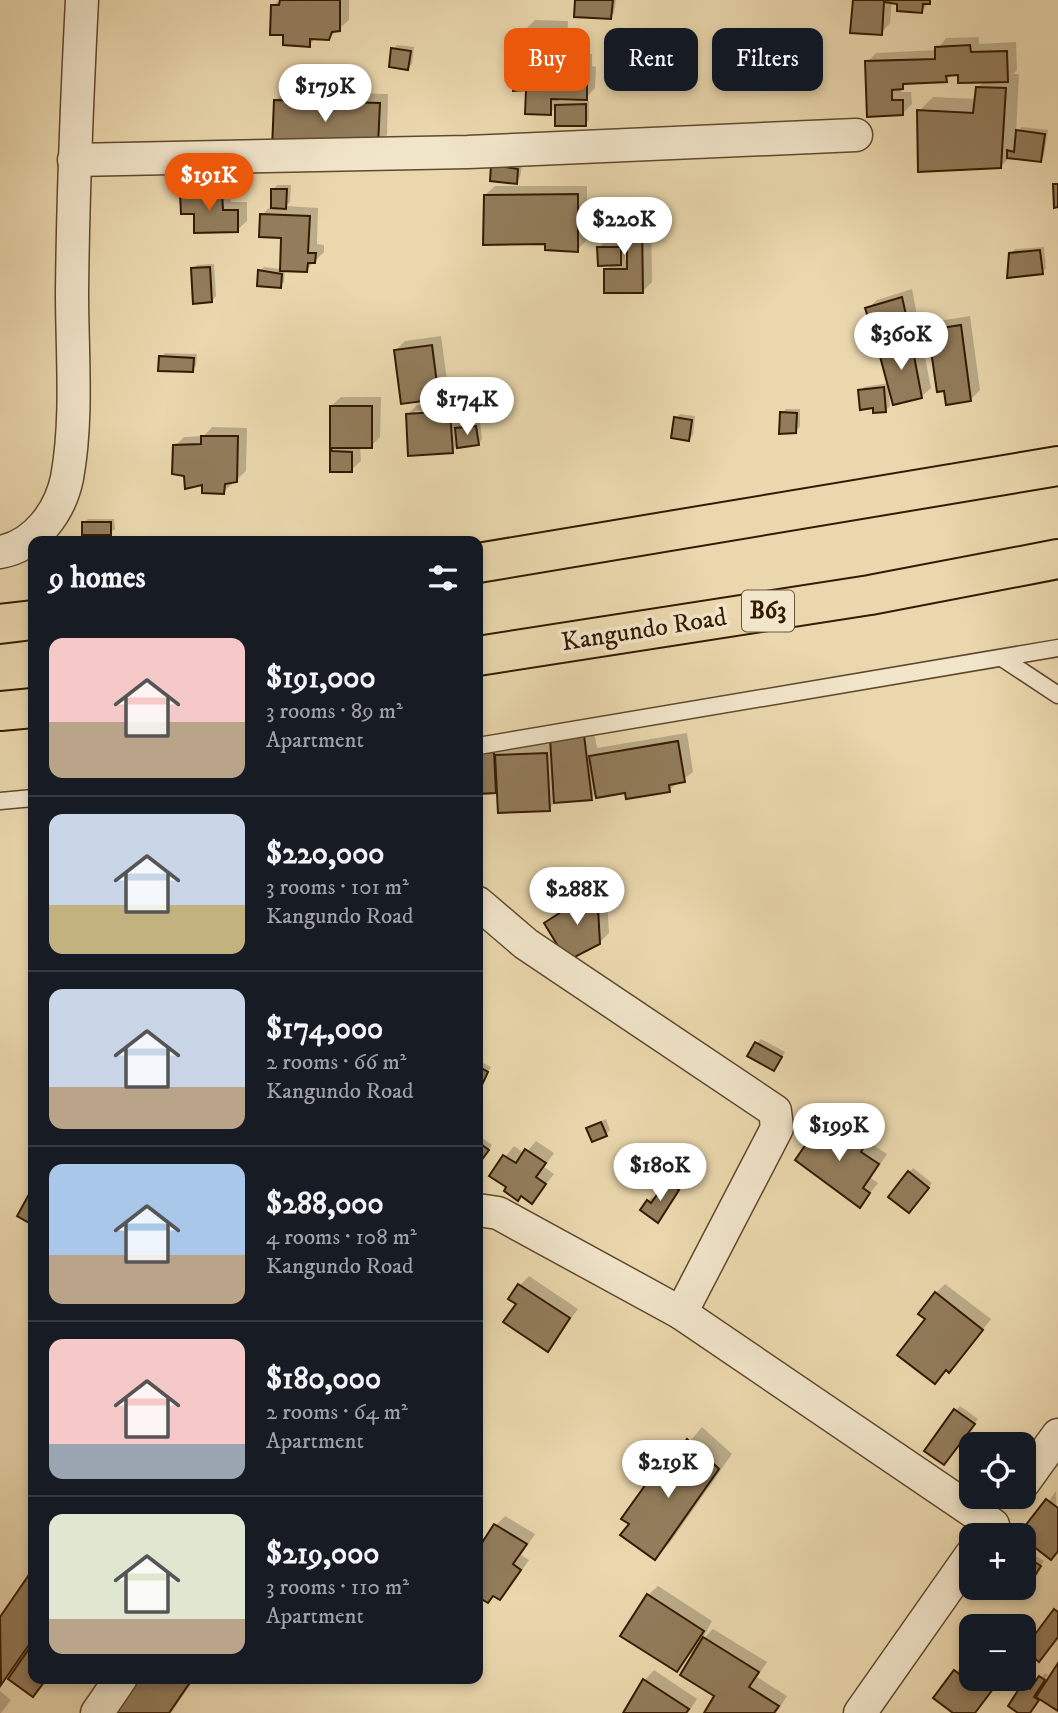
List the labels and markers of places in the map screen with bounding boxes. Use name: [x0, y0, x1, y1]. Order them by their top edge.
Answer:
pin: $179K: [276, 64, 374, 124]
pin: $191K: [160, 154, 258, 213]
pin: $220K: [575, 198, 673, 257]
pin: $360K: [852, 312, 950, 372]
pin: $174K: [418, 378, 516, 437]
pin: $288K: [528, 867, 626, 927]
pin: $199K: [790, 1104, 888, 1163]
pin: $180K: [611, 1144, 709, 1203]
pin: $219K: [619, 1440, 717, 1500]

